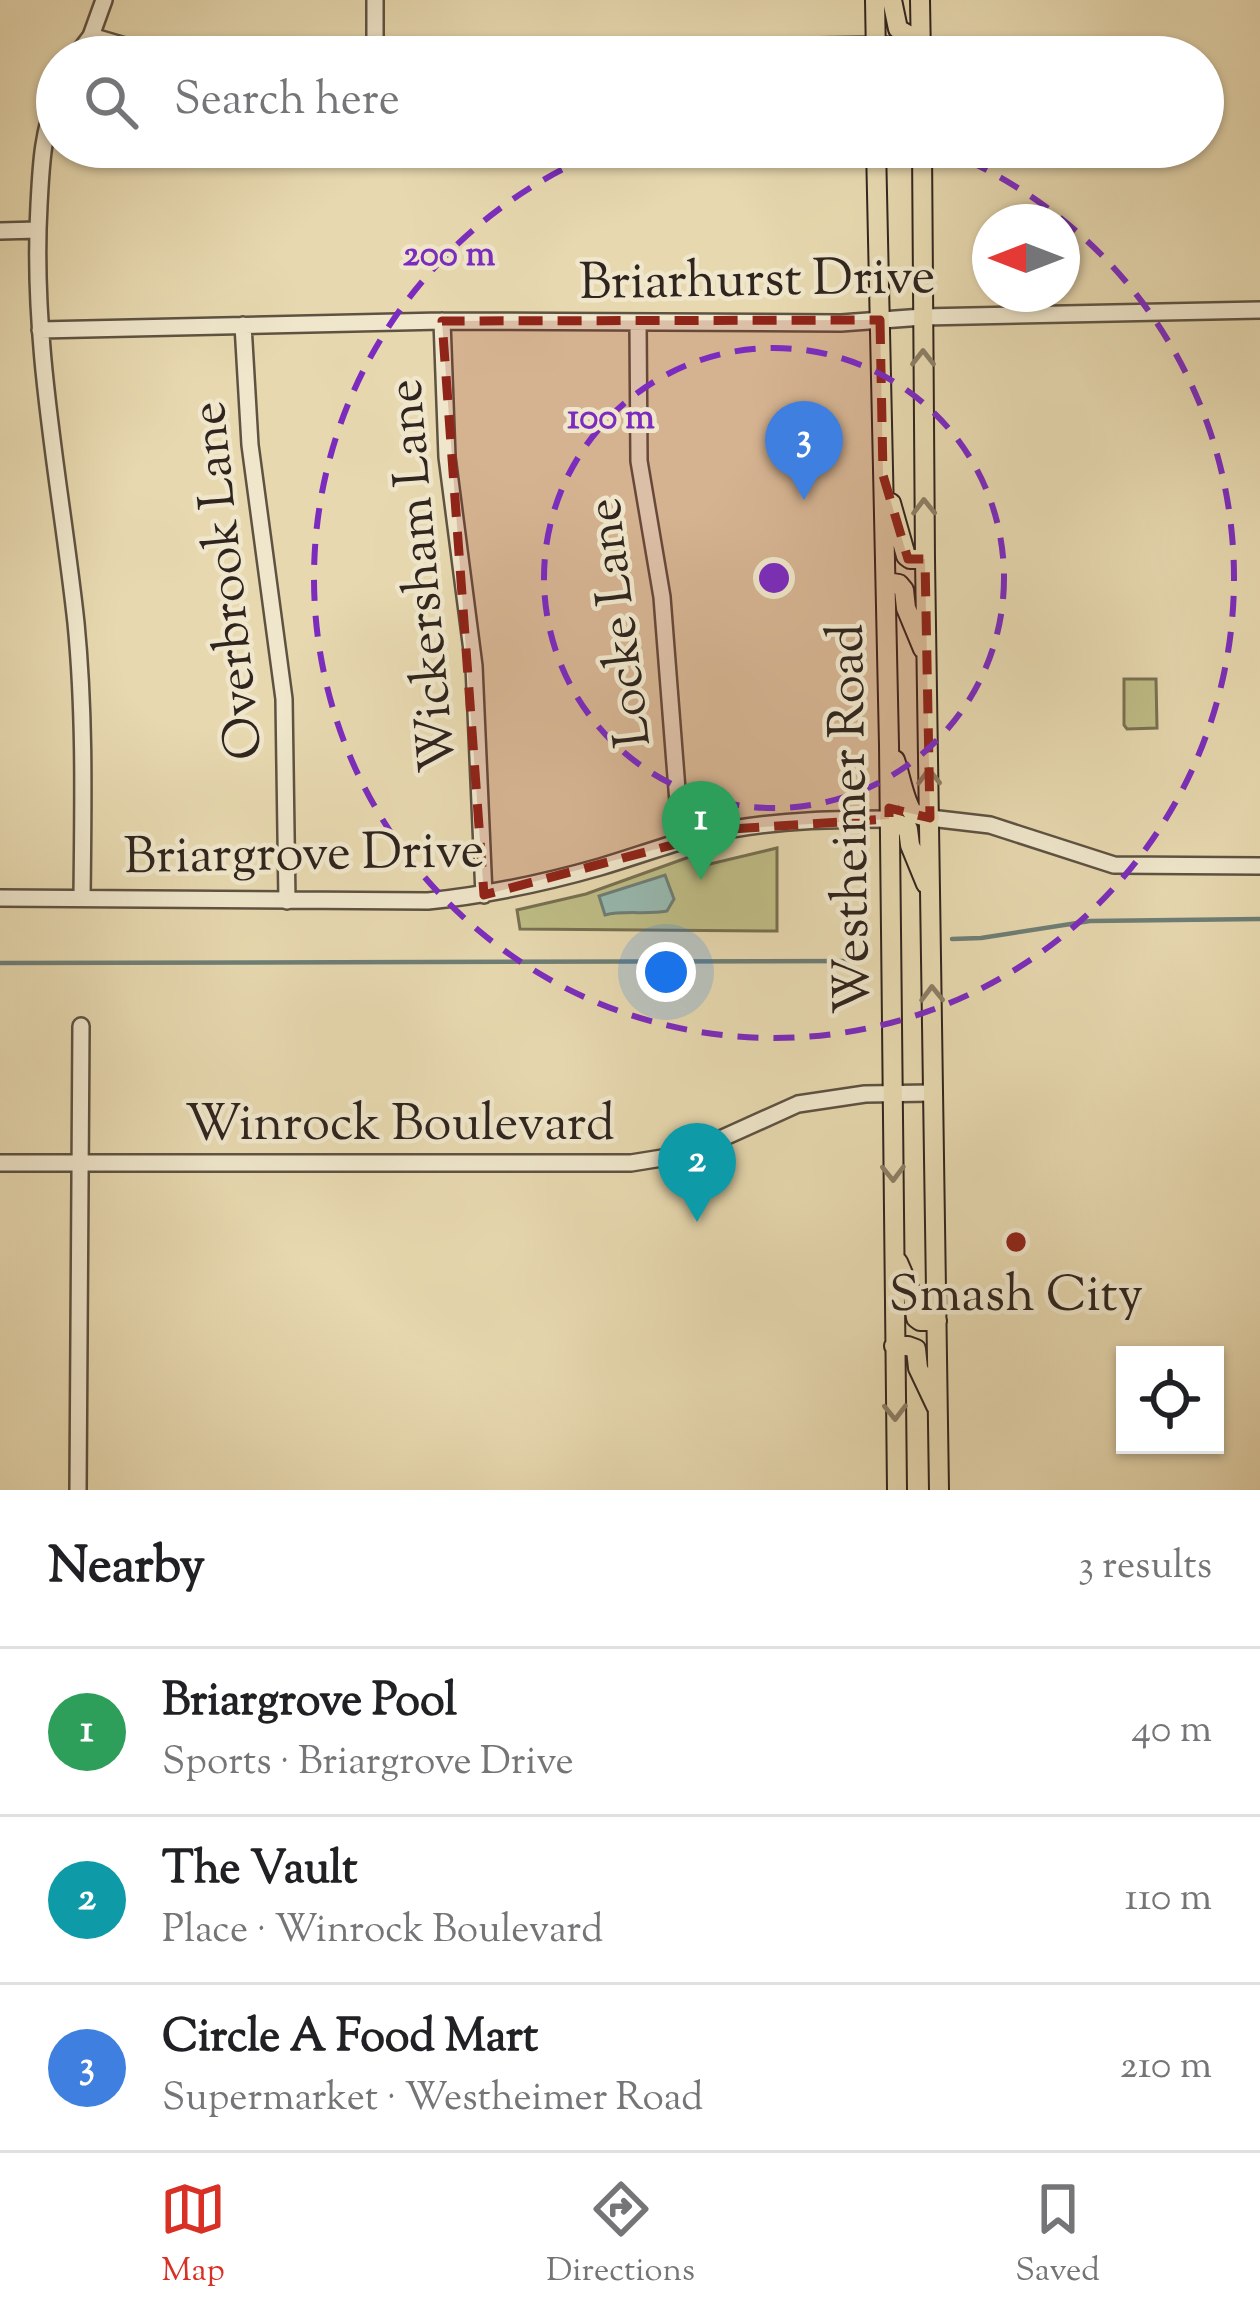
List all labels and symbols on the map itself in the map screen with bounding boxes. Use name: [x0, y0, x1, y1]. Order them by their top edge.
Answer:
north arrow: [972, 204, 1080, 312]
text: 200 m: [403, 230, 495, 282]
street label: Briarhurst Drive: [578, 243, 936, 322]
one-way arrow: [910, 348, 936, 366]
street label: Wickersham Lane: [371, 376, 478, 775]
text: 100 m: [567, 393, 655, 445]
street label: Overbrook Lane: [174, 398, 285, 763]
pin: 3: [765, 401, 843, 500]
street label: Locke Lane: [570, 494, 673, 751]
one-way arrow: [912, 497, 938, 516]
centre of rings: [753, 557, 795, 599]
street label: Westheimer Road: [813, 623, 892, 1015]
one-way arrow: [917, 767, 943, 786]
pin: 1: [662, 781, 740, 880]
street label: Briargrove Drive: [123, 817, 485, 896]
your location: [636, 942, 696, 1002]
one-way arrow: [919, 984, 945, 1003]
street label: Winrock Boulevard: [185, 1090, 615, 1163]
pin: 2: [658, 1123, 736, 1222]
one-way arrow: [879, 1164, 905, 1183]
marker: Smash City: [1003, 1229, 1029, 1255]
place label: Smash City: [889, 1261, 1143, 1334]
one-way arrow: [882, 1403, 908, 1422]

